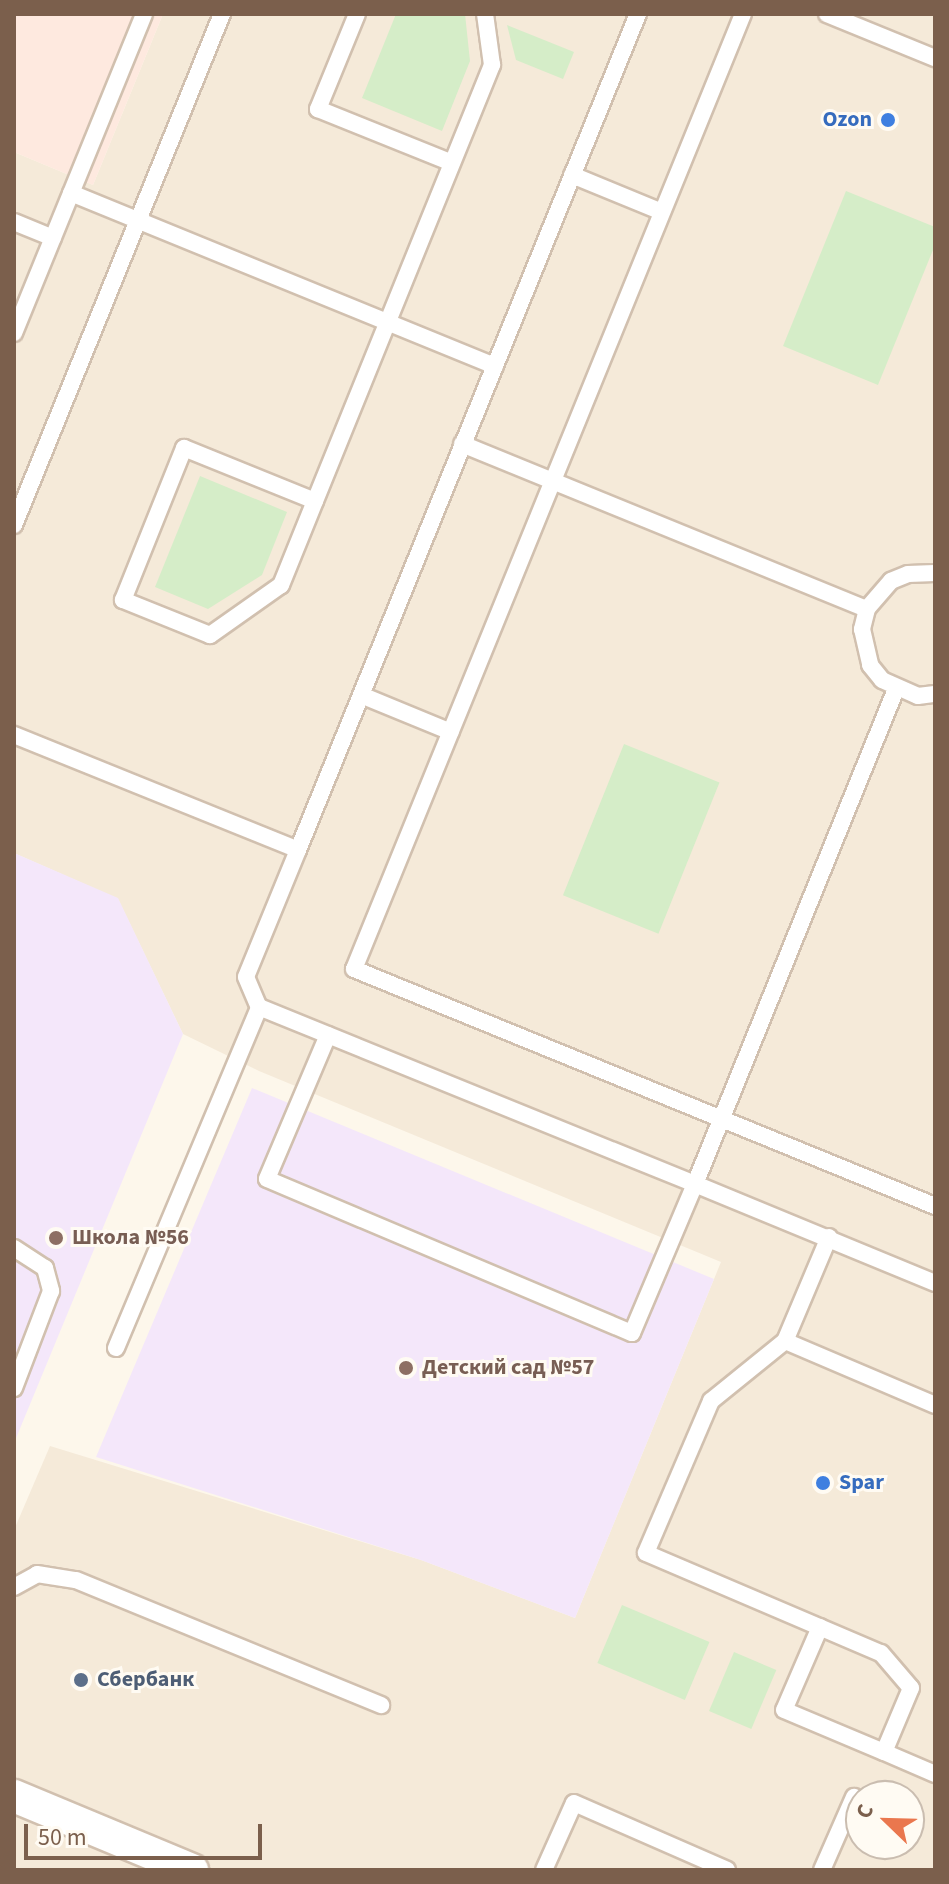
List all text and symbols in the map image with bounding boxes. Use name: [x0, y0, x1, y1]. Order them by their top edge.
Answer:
place label: Ozon: [823, 107, 872, 133]
marker: Ozon: [879, 111, 897, 129]
place label: Школа №56: [72, 1225, 189, 1251]
marker: Школа №56: [47, 1229, 65, 1247]
place label: Детский сад №57: [422, 1355, 594, 1381]
marker: Детский сад №57: [397, 1359, 415, 1377]
place label: Spar: [839, 1470, 884, 1496]
marker: Spar: [814, 1474, 832, 1492]
place label: Сбербанк: [97, 1667, 194, 1693]
marker: Сбербанк: [72, 1671, 90, 1689]
north arrow: [845, 1780, 925, 1860]
text: С: [848, 1799, 882, 1824]
scale bar: [28, 1808, 266, 1858]
text: 50 m: [38, 1820, 87, 1855]

